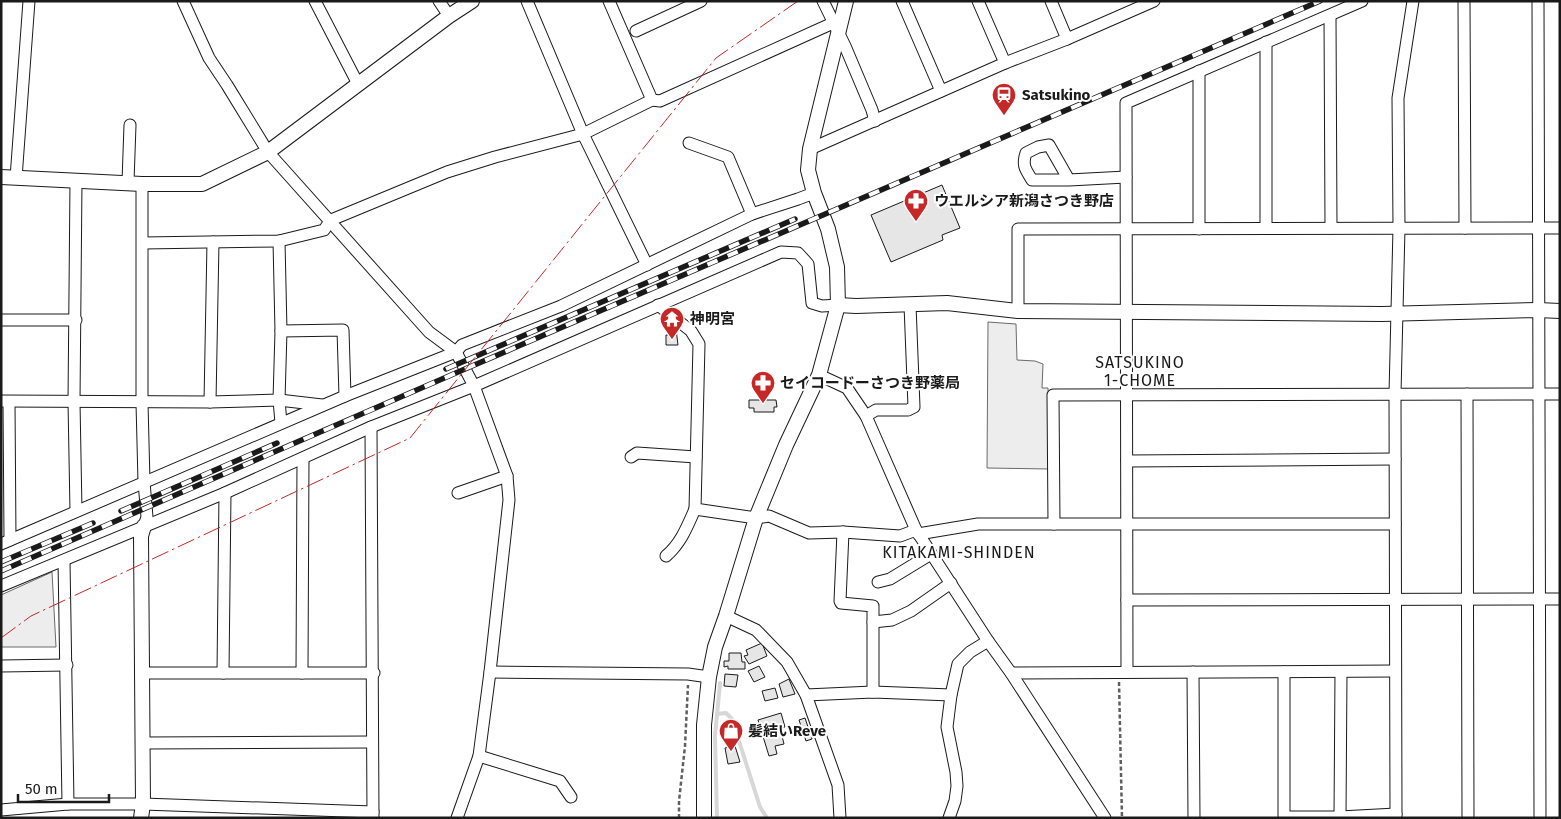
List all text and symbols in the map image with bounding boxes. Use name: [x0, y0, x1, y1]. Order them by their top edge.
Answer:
station icon: Satsukino: [991, 82, 1017, 116]
place label: Satsukino: [1022, 86, 1091, 104]
pharmacy icon: ウエルシア新潟さつき野店: [903, 188, 929, 222]
place label: ウエルシア新潟さつき野店: [934, 192, 1114, 210]
temple icon: 神明宮: [659, 306, 685, 340]
place label: 神明宮: [689, 310, 735, 328]
district label: SATSUKINO 1-CHOME: [1095, 353, 1185, 390]
pharmacy icon: セイコードーさつき野薬局: [750, 370, 776, 404]
place label: セイコードーさつき野薬局: [780, 374, 960, 392]
district label: KITAKAMI-SHINDEN: [882, 543, 1036, 562]
shop icon: 髪結いReve: [718, 718, 744, 752]
place label: 髪結いReve: [748, 722, 826, 740]
scale bar: [18, 772, 109, 804]
text: 50 m: [25, 780, 58, 798]

